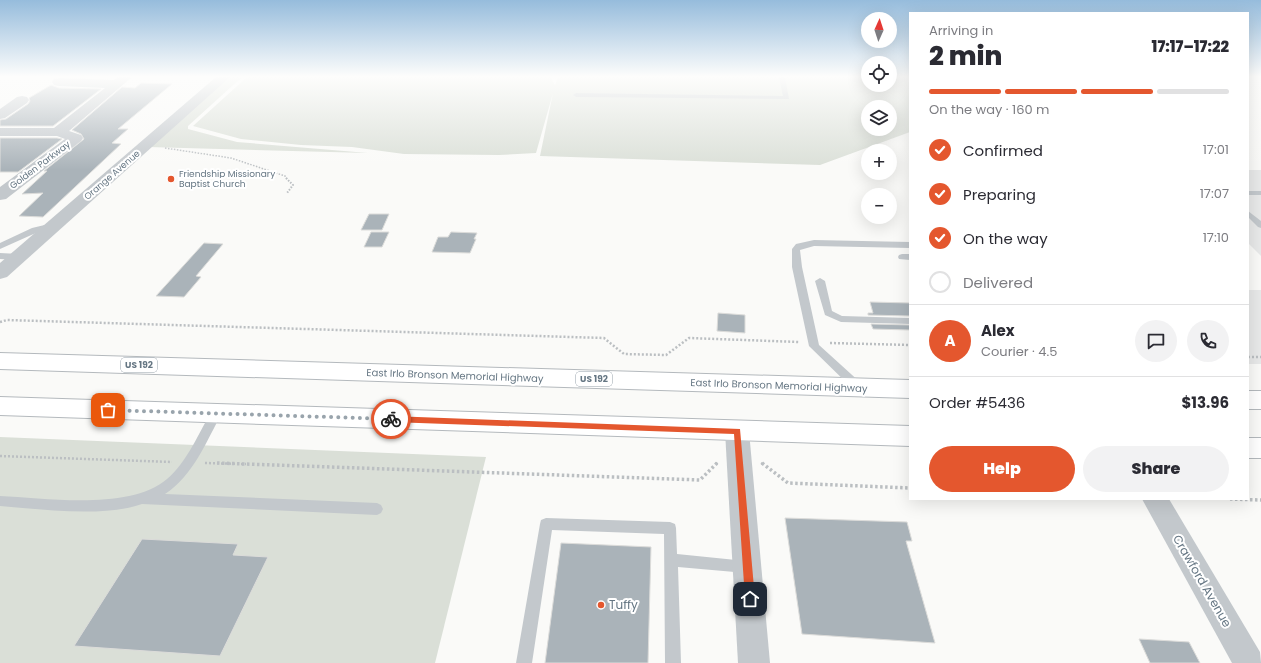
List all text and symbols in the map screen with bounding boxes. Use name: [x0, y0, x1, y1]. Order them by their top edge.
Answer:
north arrow: [861, 12, 897, 48]
map controls: [861, 12, 897, 224]
text: Arriving in: [929, 21, 993, 40]
text: 17:17–17:22: [1152, 36, 1229, 57]
text: 2 min: [929, 38, 1002, 74]
button: locate: [861, 56, 897, 92]
button: layers: [861, 100, 897, 136]
text: On the way · 160 m: [929, 100, 1050, 119]
street label: Golden Parkway: [7, 138, 73, 192]
icon: check: [929, 139, 951, 161]
text: Confirmed: [963, 140, 1043, 161]
text: 17:01: [1203, 140, 1229, 159]
button: +: [861, 144, 897, 180]
street label: Orange Avenue: [82, 147, 143, 203]
place label: Friendship Missionary Baptist Church: [179, 168, 275, 190]
marker: Friendship Missionary Baptist Church: [166, 174, 176, 184]
icon: check: [929, 183, 951, 205]
text: Preparing: [963, 184, 1036, 205]
text: 17:07: [1200, 184, 1229, 203]
button: −: [861, 188, 897, 224]
icon: check: [929, 227, 951, 249]
text: On the way: [963, 228, 1048, 249]
text: 17:10: [1203, 228, 1229, 247]
text: Delivered: [963, 272, 1033, 293]
text: Alex: [981, 320, 1015, 341]
button: chat: [1135, 320, 1177, 362]
button: phone: [1187, 320, 1229, 362]
text: A: [944, 330, 956, 351]
text: Courier · 4.5: [981, 342, 1057, 361]
road number: US 192: [121, 358, 157, 372]
street label: East Irlo Bronson Memorial Highway: [366, 365, 544, 386]
road number: US 192: [576, 372, 612, 386]
street label: East Irlo Bronson Memorial Highway: [690, 375, 868, 396]
text: Order #5436: [929, 392, 1025, 413]
text: $13.96: [1181, 392, 1229, 413]
pin: [91, 393, 125, 427]
icon: bag: [97, 399, 119, 421]
courier: [371, 399, 411, 439]
icon: bike: [380, 408, 402, 430]
button: Help: [929, 446, 1075, 492]
button: Share: [1083, 446, 1229, 492]
street label: Crawford Avenue: [1169, 531, 1236, 630]
pin: [733, 582, 767, 616]
icon: home: [739, 588, 761, 610]
place label: Tuffy: [609, 596, 638, 613]
marker: Tuffy: [596, 600, 606, 610]

